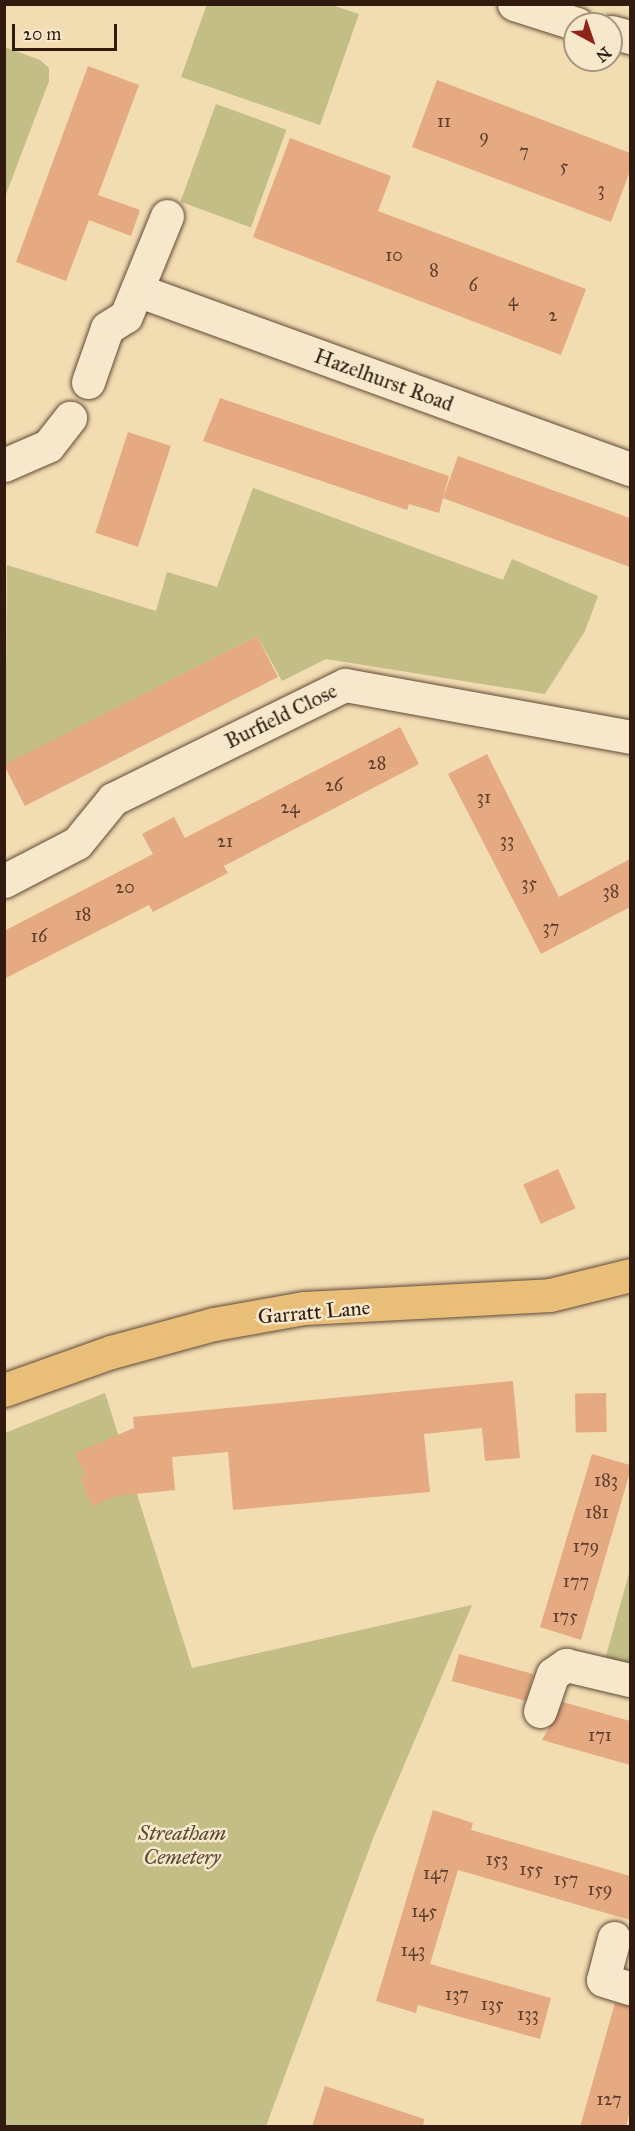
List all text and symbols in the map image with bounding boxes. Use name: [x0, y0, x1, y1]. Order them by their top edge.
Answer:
scale bar: [15, 12, 120, 50]
north arrow: [563, 12, 623, 72]
text: 20 m: [23, 23, 61, 45]
text: N: [592, 43, 615, 66]
house number: 11: [437, 110, 451, 132]
house number: 9: [479, 125, 489, 147]
house number: 7: [519, 140, 529, 162]
house number: 5: [560, 155, 568, 177]
house number: 3: [597, 178, 605, 200]
house number: 10: [385, 244, 403, 266]
house number: 8: [429, 259, 439, 281]
house number: 6: [468, 274, 478, 296]
house number: 4: [508, 289, 518, 311]
house number: 2: [549, 304, 557, 326]
street label: Hazelhurst Road: [311, 343, 457, 417]
street label: Burfield Close: [221, 678, 341, 754]
house number: 28: [368, 752, 386, 774]
house number: 26: [325, 774, 343, 796]
house number: 31: [477, 786, 491, 808]
house number: 24: [281, 796, 299, 818]
house number: 33: [500, 829, 514, 851]
house number: 21: [217, 830, 233, 852]
house number: 35: [521, 872, 537, 894]
house number: 20: [115, 876, 135, 898]
house number: 38: [603, 880, 619, 902]
house number: 18: [75, 903, 91, 925]
house number: 37: [543, 916, 559, 938]
house number: 16: [31, 925, 47, 947]
street label: Garratt Lane: [257, 1295, 371, 1329]
house number: 183: [594, 1469, 618, 1491]
house number: 181: [585, 1501, 609, 1523]
house number: 179: [573, 1535, 599, 1557]
house number: 177: [563, 1570, 589, 1592]
house number: 175: [552, 1605, 578, 1627]
house number: 171: [588, 1724, 612, 1746]
park label: Streatham Cemetery: [138, 1820, 226, 1870]
house number: 153: [486, 1848, 508, 1870]
house number: 155: [519, 1858, 543, 1880]
house number: 147: [423, 1862, 449, 1884]
house number: 157: [554, 1868, 578, 1890]
house number: 159: [587, 1878, 613, 1900]
house number: 145: [411, 1900, 437, 1922]
house number: 143: [401, 1939, 425, 1961]
house number: 137: [445, 1983, 469, 2005]
house number: 135: [481, 1993, 503, 2015]
house number: 133: [517, 2003, 539, 2025]
house number: 127: [596, 2088, 622, 2110]

